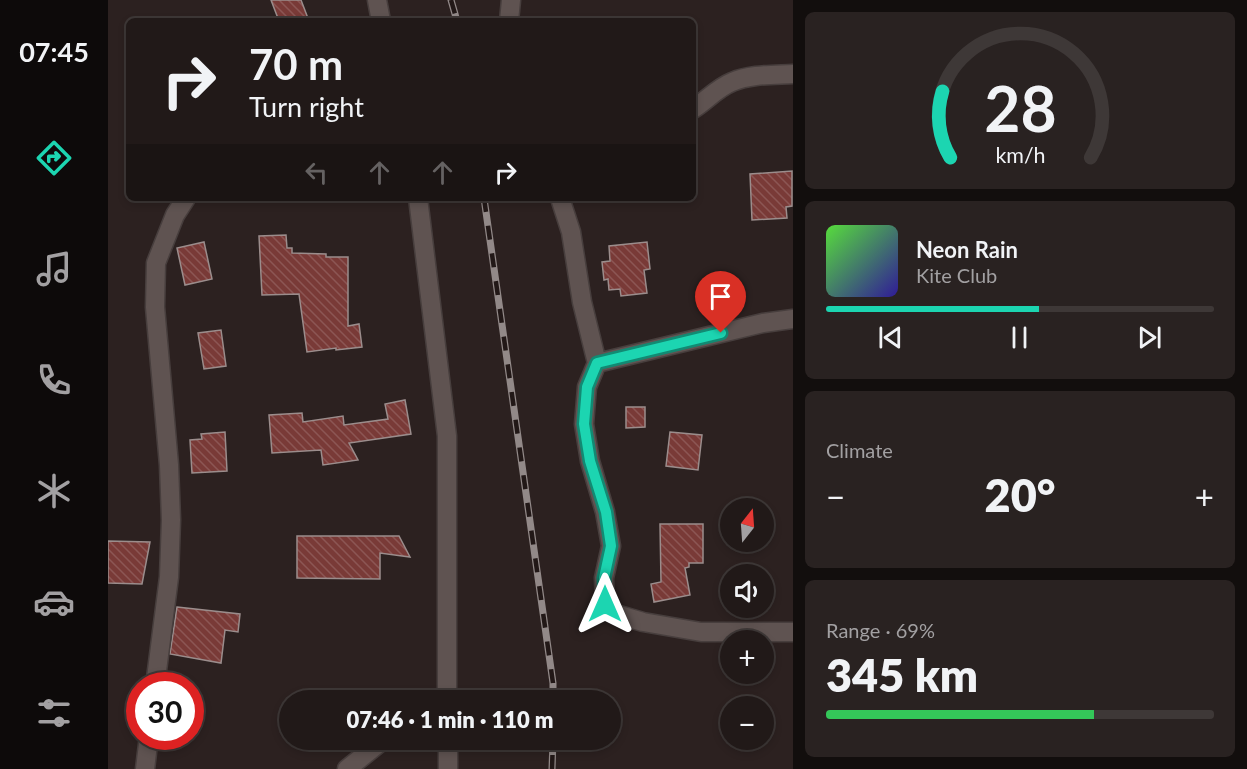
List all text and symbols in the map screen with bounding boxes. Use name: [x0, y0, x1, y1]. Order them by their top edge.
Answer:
text: 07:45: [19, 35, 89, 68]
text: 70 m: [249, 39, 343, 89]
icon: right: [150, 42, 228, 120]
text: 28: [984, 70, 1056, 145]
text: Turn right: [249, 90, 364, 123]
icon: directions: [33, 137, 75, 179]
text: km/h: [995, 142, 1045, 168]
icon: left: [300, 156, 333, 189]
icon: ahead: [363, 156, 396, 189]
icon: ahead: [426, 156, 459, 189]
icon: right: [489, 156, 522, 189]
text: Neon Rain: [916, 236, 1018, 263]
icon: music: [33, 248, 75, 290]
text: Kite Club: [916, 263, 997, 287]
pin: [695, 271, 746, 333]
icon: arrive: [704, 280, 737, 313]
icon: previous: [874, 321, 907, 354]
icon: pause: [1003, 321, 1036, 354]
icon: next: [1133, 321, 1166, 354]
icon: phone: [33, 359, 75, 401]
text: Climate: [826, 438, 893, 462]
text: 20°: [985, 468, 1055, 522]
icon: climate: [33, 470, 75, 512]
text: −: [826, 476, 845, 516]
text: +: [1195, 476, 1214, 516]
north arrow: [720, 498, 774, 552]
map controls: [720, 498, 774, 750]
button: sound: [720, 564, 774, 618]
position arrow: [573, 572, 637, 636]
icon: car: [33, 581, 75, 623]
text: Range · 69%: [826, 618, 935, 642]
button: +: [720, 630, 774, 684]
text: 345 km: [826, 648, 978, 702]
speed limit sign: 30: [126, 672, 204, 750]
icon: filters: [33, 692, 75, 734]
button: −: [720, 696, 774, 750]
text: 07:46 · 1 min · 110 m: [347, 706, 553, 733]

